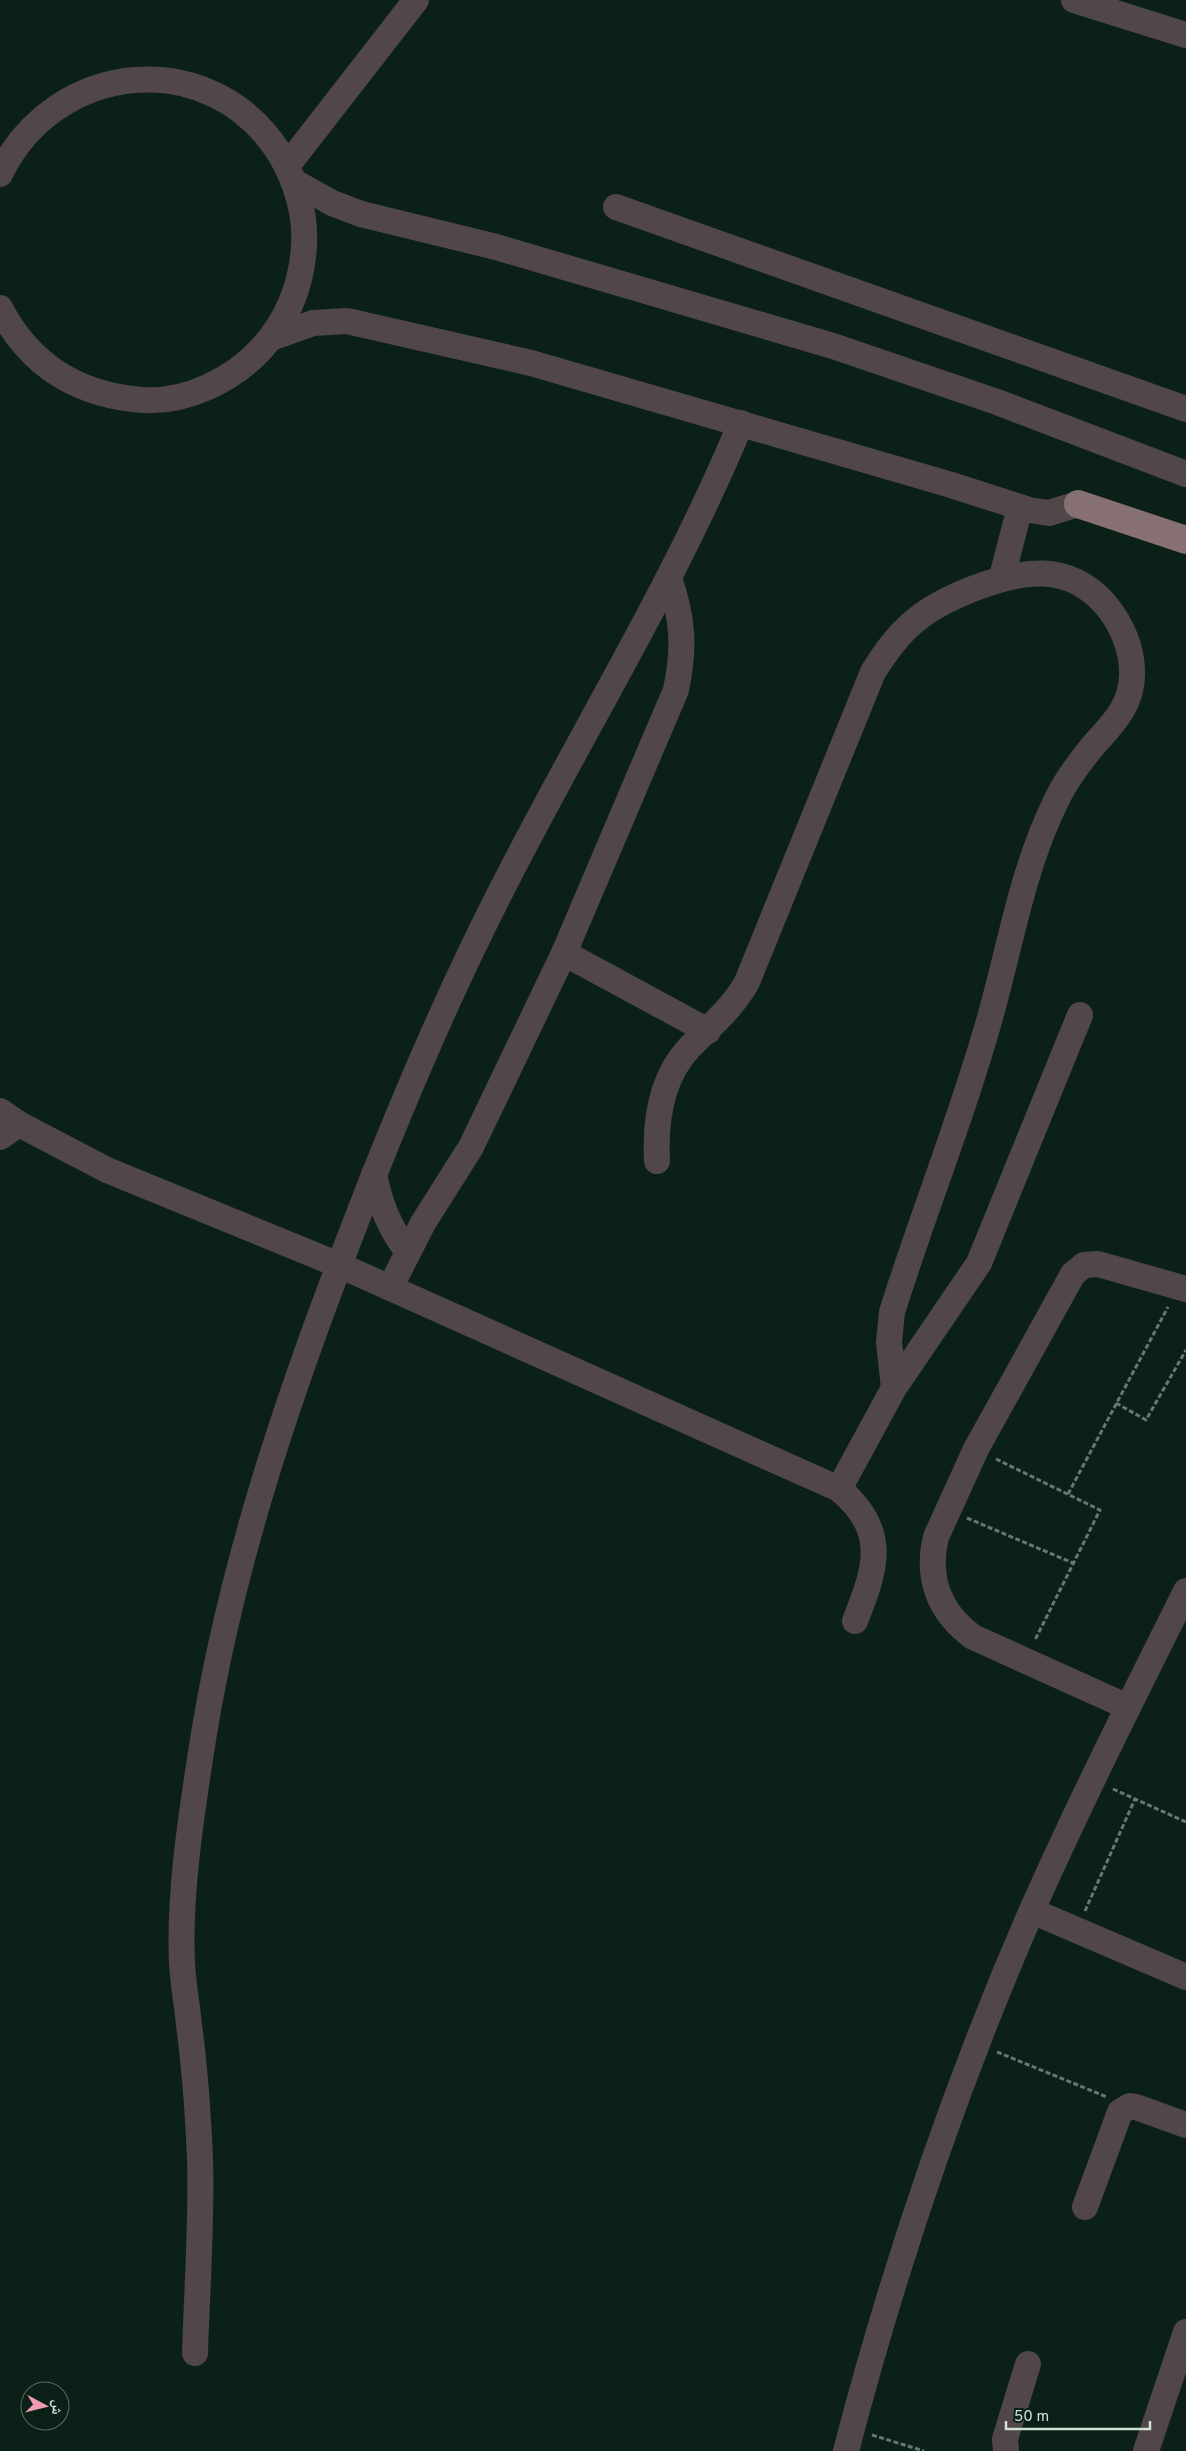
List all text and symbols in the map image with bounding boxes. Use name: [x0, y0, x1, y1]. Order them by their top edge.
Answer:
north arrow: [20, 2381, 70, 2431]
scale bar: [1006, 2398, 1150, 2430]
text: ش: [47, 2399, 66, 2416]
text: 50 m: [1014, 2408, 1049, 2427]

